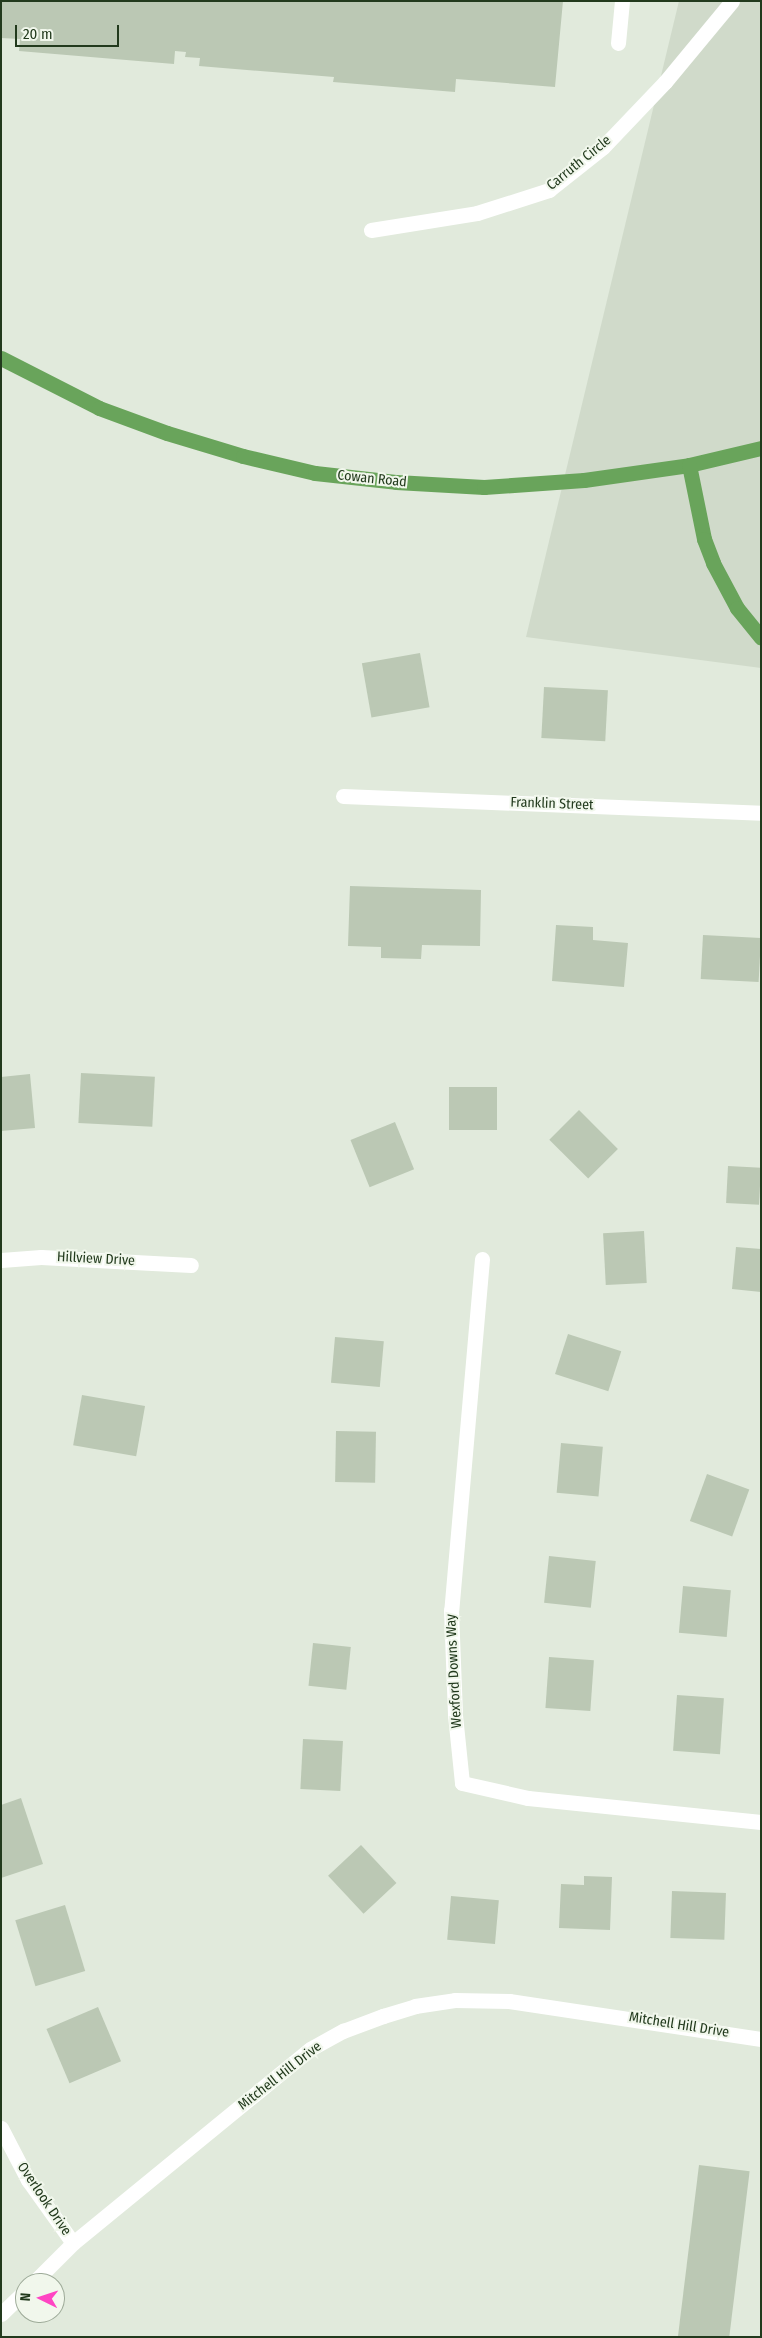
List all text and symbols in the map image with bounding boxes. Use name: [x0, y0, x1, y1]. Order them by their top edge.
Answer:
scale bar: [18, 15, 121, 47]
text: 20 m: [23, 25, 53, 43]
street label: Carruth Circle: [543, 132, 615, 194]
street label: Cowan Road: [336, 467, 408, 491]
street label: Franklin Street: [510, 794, 594, 814]
street label: Hillview Drive: [57, 1249, 135, 1269]
street label: Wexford Downs Way: [443, 1613, 465, 1729]
street label: Mitchell Hill Drive: [628, 2009, 730, 2041]
street label: Mitchell Hill Drive: [235, 2038, 325, 2114]
street label: Overlook Drive: [13, 2159, 75, 2239]
north arrow: [15, 2273, 65, 2323]
text: N: [17, 2292, 34, 2302]

